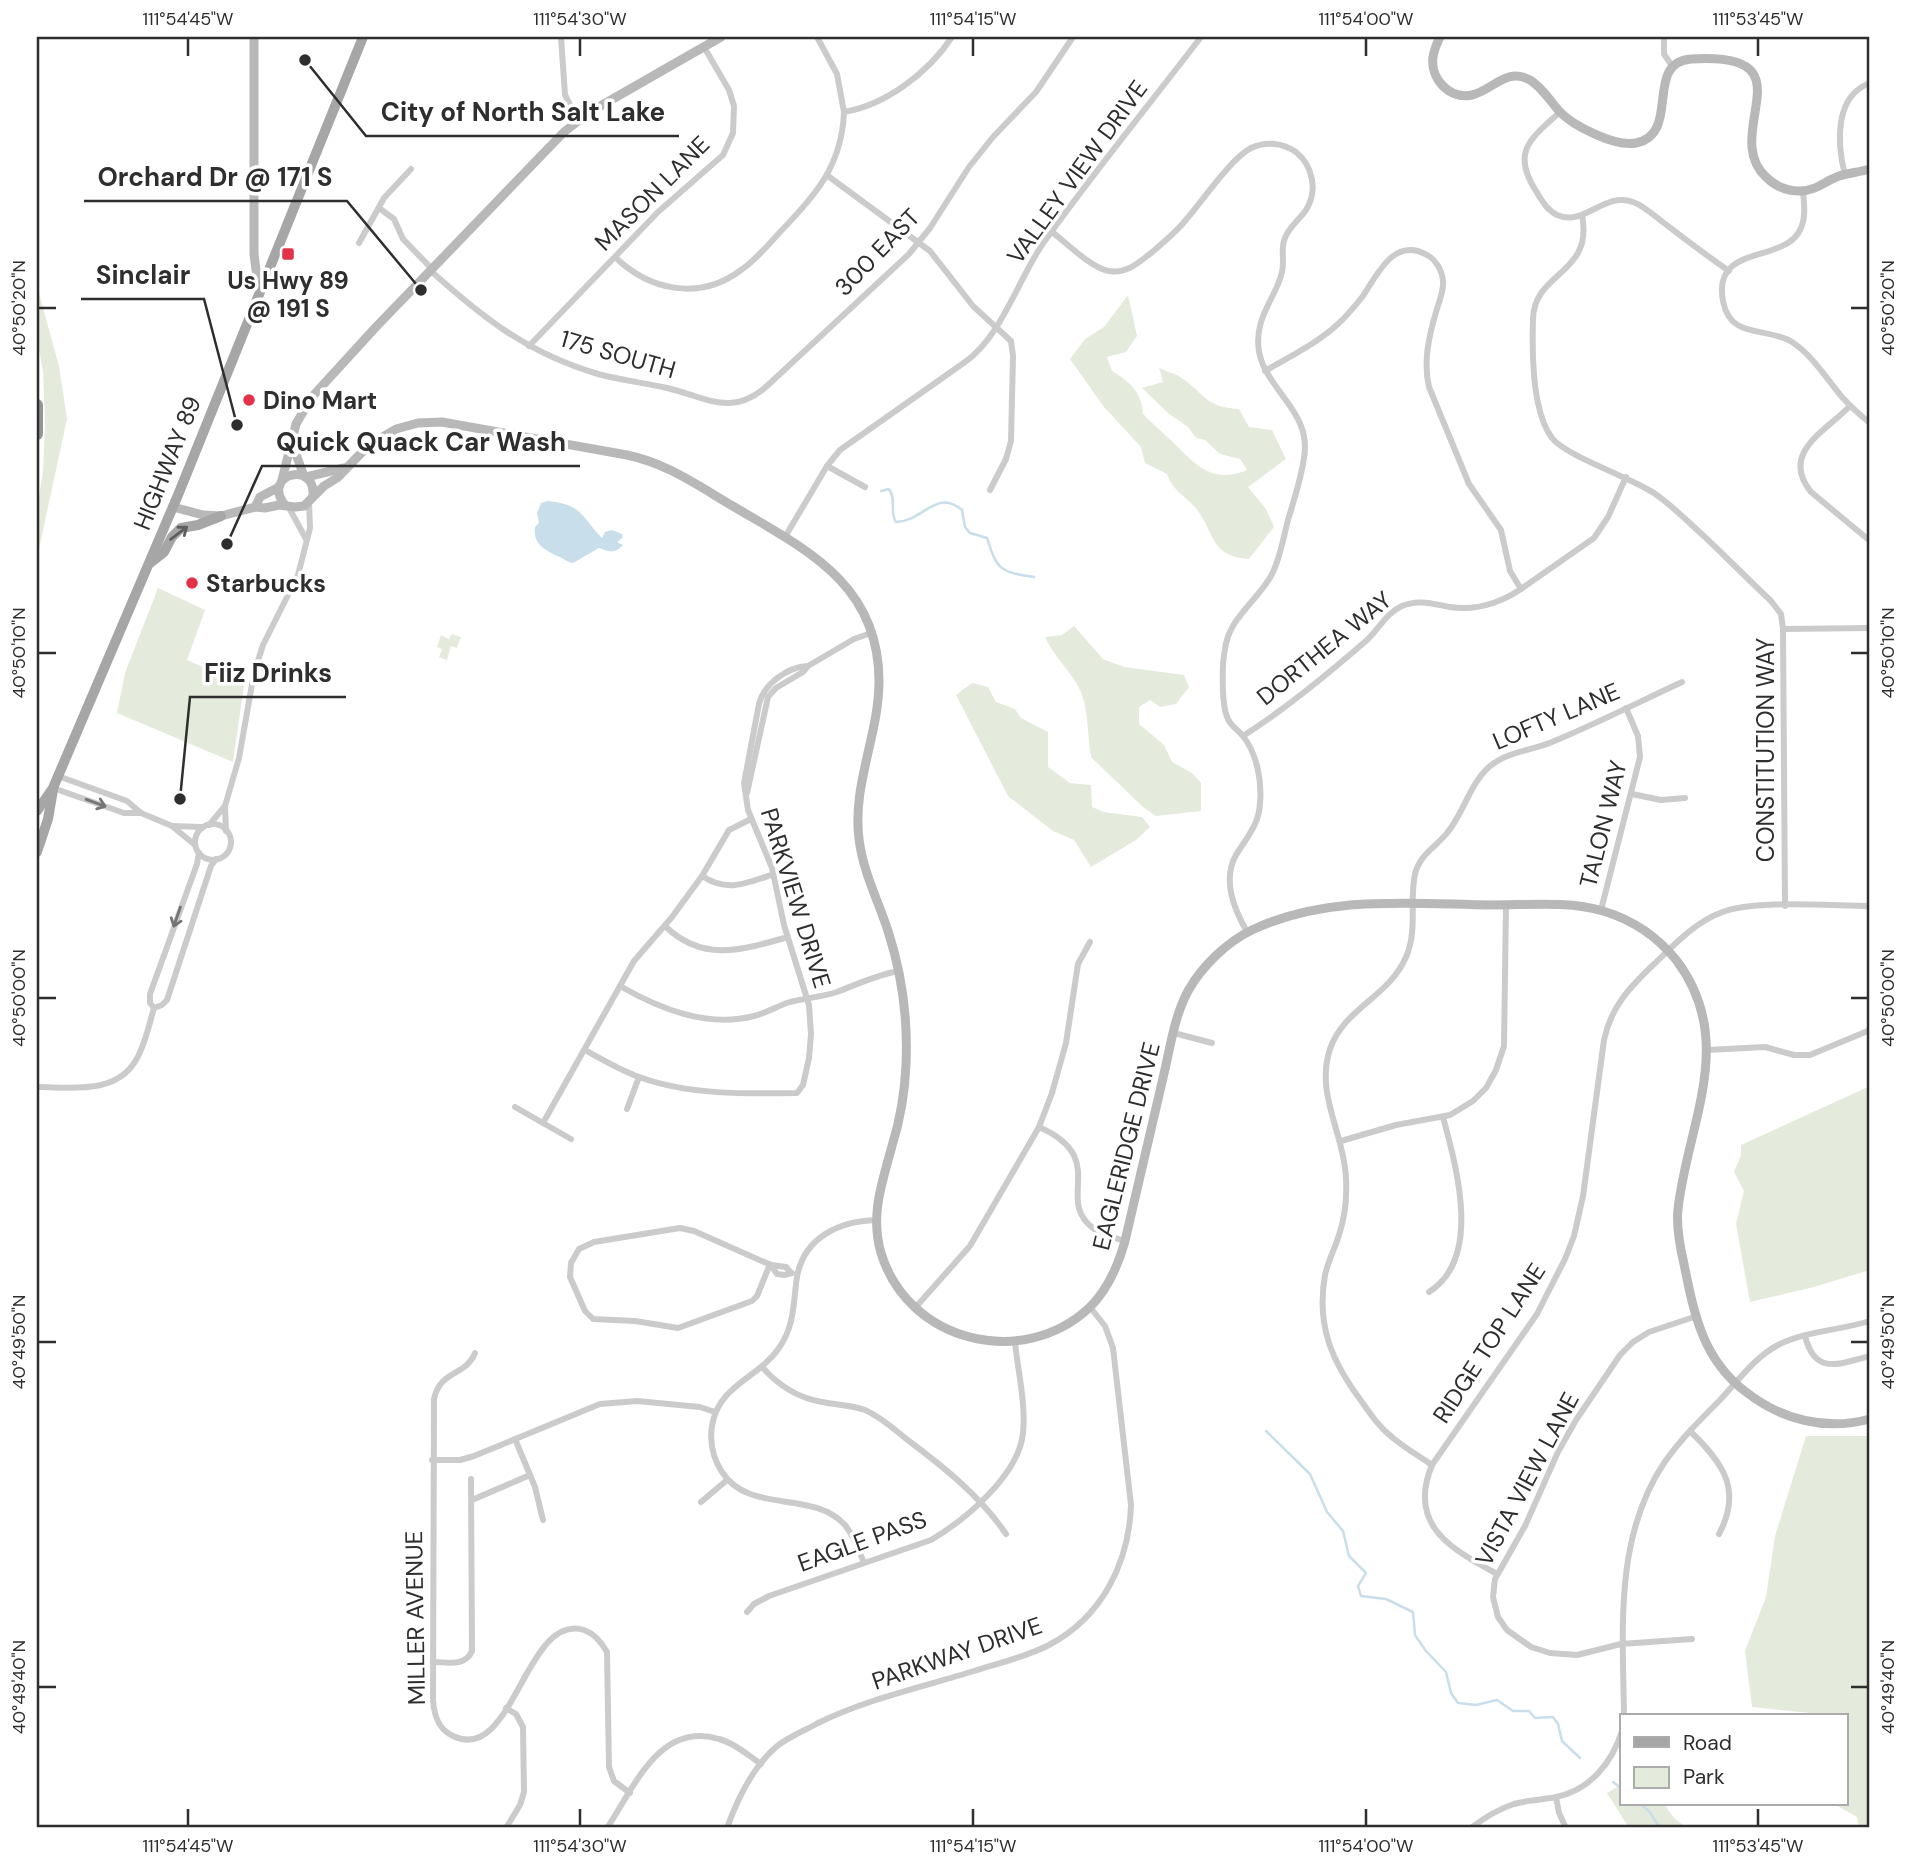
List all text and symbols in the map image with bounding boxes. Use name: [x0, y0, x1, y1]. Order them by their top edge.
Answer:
text: 111°54'45"W: [142, 7, 234, 31]
text: 111°54'30"W: [533, 7, 627, 31]
text: 111°54'15"W: [930, 7, 1016, 31]
text: 111°54'00"W: [1318, 7, 1414, 31]
text: 111°53'45"W: [1713, 7, 1803, 31]
street label: VALLEY VIEW DRIVE: [1000, 74, 1154, 270]
callout: City of North Salt Lake: [366, 89, 679, 136]
text: City of North Salt Lake: [381, 95, 665, 129]
street label: MASON LANE: [588, 129, 716, 257]
callout: Orchard Dr @ 171 S: [84, 154, 347, 201]
text: Orchard Dr @ 171 S: [97, 160, 333, 194]
street label: 300 EAST: [828, 202, 926, 302]
marker: Us Hwy 89 @ 191 S: [280, 246, 296, 262]
callout: Sinclair: [81, 252, 204, 299]
text: Sinclair: [96, 258, 191, 292]
text: 40°50'20"N: [7, 260, 31, 356]
text: 40°50'20"N: [1876, 260, 1900, 356]
place label: Us Hwy 89 @ 191 S: [227, 265, 349, 324]
street label: 175 SOUTH: [557, 323, 679, 385]
place label: Dino Mart: [263, 385, 377, 416]
street label: HIGHWAY 89: [126, 392, 208, 534]
marker: Dino Mart: [241, 392, 257, 408]
callout: Quick Quack Car Wash: [262, 419, 580, 466]
text: Quick Quack Car Wash: [276, 425, 566, 459]
one-way arrow: [169, 526, 188, 541]
place label: Starbucks: [206, 568, 326, 599]
marker: Starbucks: [184, 575, 200, 591]
street label: DORTHEA WAY: [1250, 584, 1398, 712]
text: 40°50'10"N: [7, 607, 31, 699]
text: 40°50'10"N: [1876, 607, 1900, 699]
street label: CONSTITUTION WAY: [1750, 638, 1781, 862]
callout: Fiiz Drinks: [190, 650, 346, 697]
text: Fiiz Drinks: [204, 656, 332, 690]
street label: LOFTY LANE: [1488, 675, 1624, 757]
street label: TALON WAY: [1572, 757, 1634, 891]
one-way arrow: [85, 798, 107, 810]
street label: PARKVIEW DRIVE: [754, 804, 838, 992]
one-way arrow: [170, 905, 182, 927]
text: 40°50'00"N: [7, 949, 31, 1047]
text: 40°50'00"N: [1876, 949, 1900, 1047]
street label: EAGLERIDGE DRIVE: [1085, 1039, 1167, 1253]
street label: RIDGE TOP LANE: [1426, 1257, 1552, 1429]
text: 40°49'50"N: [7, 1295, 31, 1389]
text: 40°49'50"N: [1876, 1295, 1900, 1389]
street label: VISTA VIEW LANE: [1468, 1387, 1586, 1571]
street label: EAGLE PASS: [793, 1503, 931, 1579]
street label: MILLER AVENUE: [398, 1531, 432, 1705]
street label: PARKWAY DRIVE: [868, 1609, 1046, 1697]
text: 40°49'40"N: [7, 1640, 31, 1734]
text: 40°49'40"N: [1876, 1640, 1900, 1734]
legend: [1620, 1714, 1848, 1806]
text: Road: [1683, 1729, 1732, 1757]
text: Park: [1683, 1763, 1725, 1791]
text: 111°54'45"W: [142, 1834, 234, 1858]
text: 111°54'30"W: [533, 1834, 627, 1858]
text: 111°54'15"W: [930, 1834, 1016, 1858]
text: 111°54'00"W: [1318, 1834, 1414, 1858]
text: 111°53'45"W: [1713, 1834, 1803, 1858]

